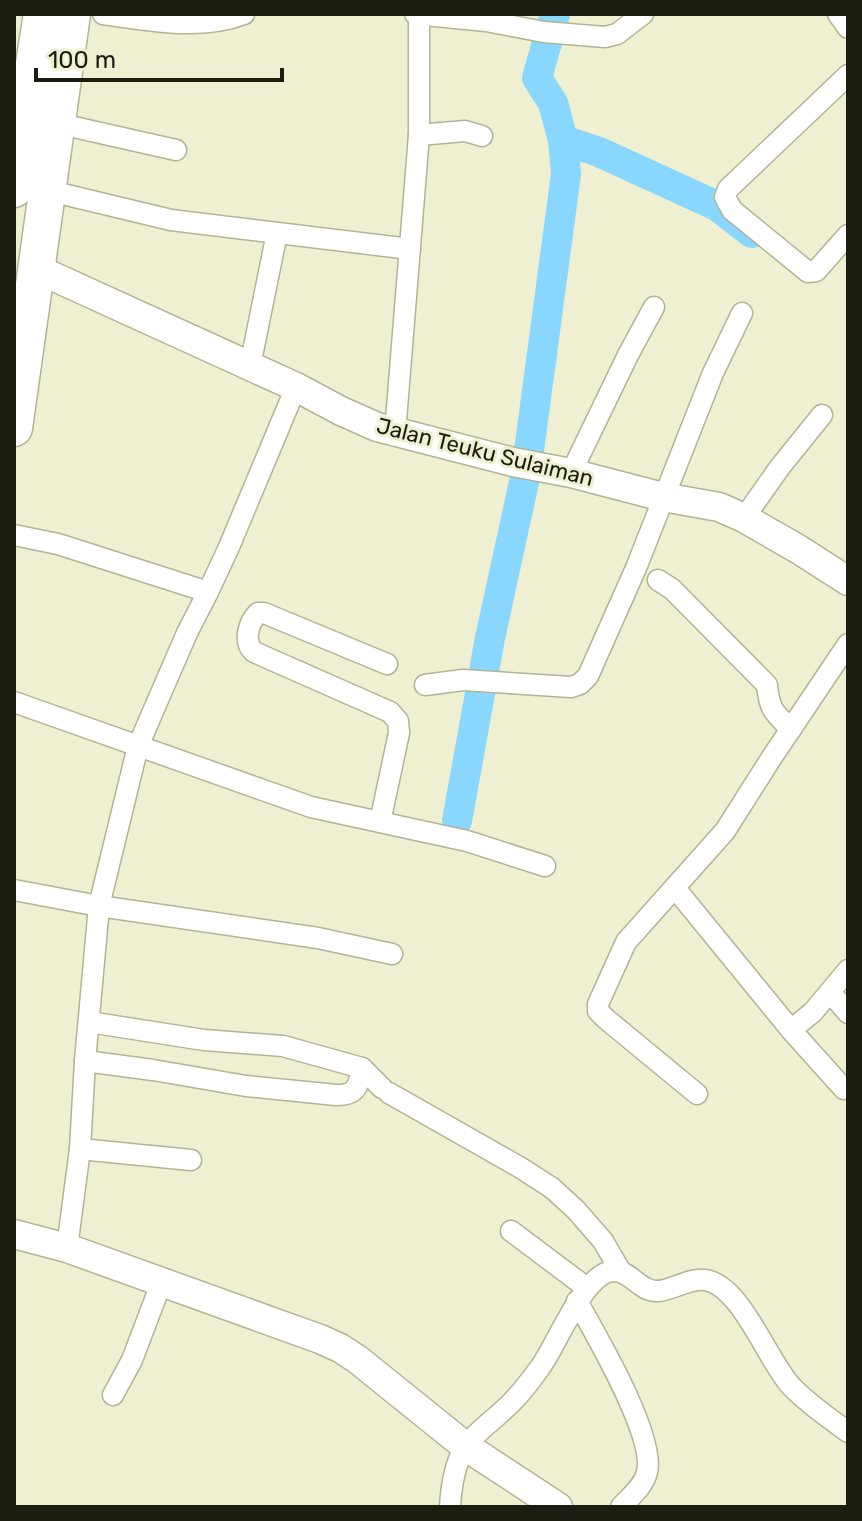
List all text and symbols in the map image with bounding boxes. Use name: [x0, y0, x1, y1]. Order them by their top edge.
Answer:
scale bar: [36, 32, 282, 82]
text: 100 m: [48, 46, 116, 74]
street label: Jalan Teuku Sulaiman: [374, 412, 596, 492]

